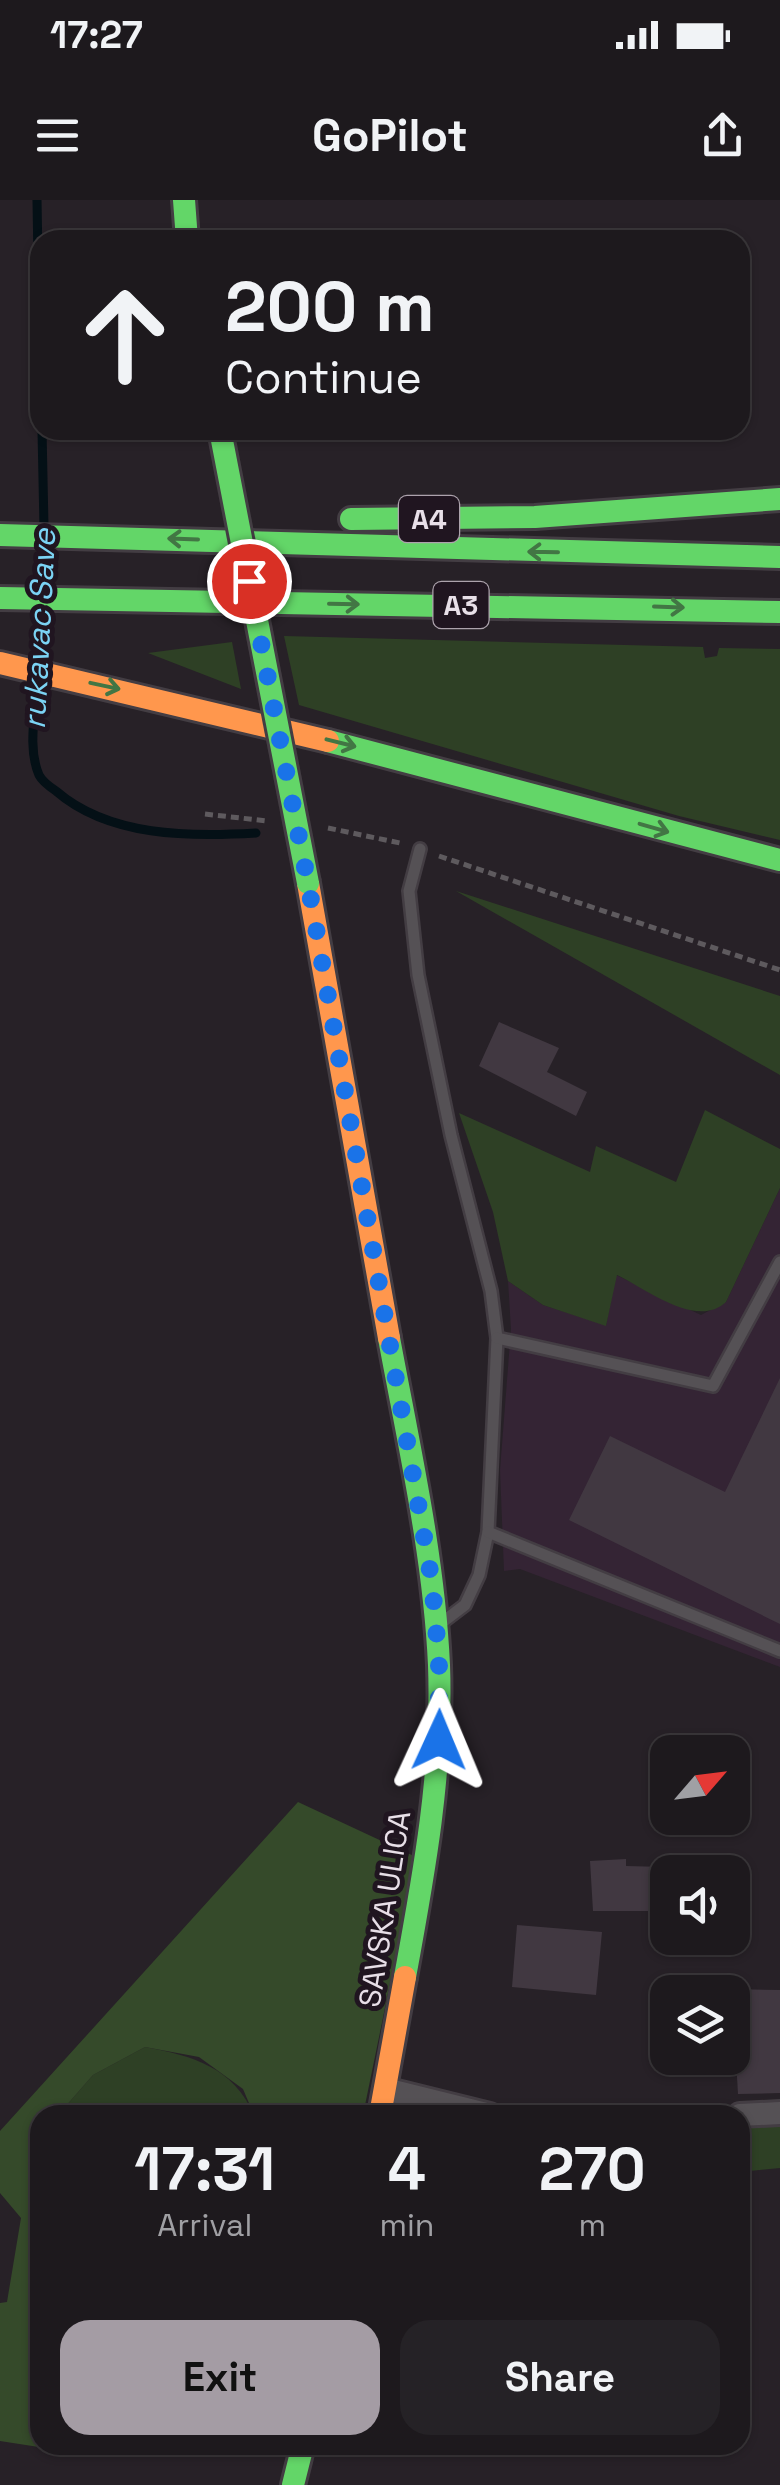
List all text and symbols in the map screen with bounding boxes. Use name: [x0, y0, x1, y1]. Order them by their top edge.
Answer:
text: 17:27: [50, 11, 143, 59]
text: GoPilot: [312, 107, 468, 164]
icon: menu: [30, 108, 85, 163]
icon: share: [695, 108, 750, 163]
text: 200 m: [225, 262, 435, 351]
icon: ahead: [60, 270, 190, 400]
text: Continue: [225, 349, 422, 406]
road number: A4: [399, 496, 459, 542]
water label: rukavac Save: [14, 527, 64, 730]
one-way arrow: [167, 530, 199, 549]
pin: [207, 539, 292, 624]
one-way arrow: [527, 543, 559, 562]
icon: arrive: [222, 554, 277, 609]
road number: A3: [434, 582, 488, 628]
one-way arrow: [328, 594, 360, 614]
one-way arrow: [653, 598, 685, 617]
one-way arrow: [88, 678, 120, 696]
one-way arrow: [325, 735, 356, 754]
one-way arrow: [638, 820, 670, 838]
position arrow: [387, 1688, 491, 1792]
north arrow: [650, 1735, 750, 1835]
map controls: [650, 1735, 750, 2075]
street label: SAVSKA ULICA: [350, 1808, 419, 2010]
button: sound: [650, 1855, 750, 1955]
button: layers: [650, 1975, 750, 2075]
text: 17:31: [134, 2131, 275, 2208]
text: 4: [388, 2131, 426, 2208]
text: 270: [539, 2131, 646, 2208]
text: Arrival: [157, 2205, 252, 2245]
text: min: [379, 2205, 434, 2245]
text: m: [578, 2205, 606, 2245]
button: Exit: [60, 2320, 380, 2435]
button: Share: [400, 2320, 720, 2435]

